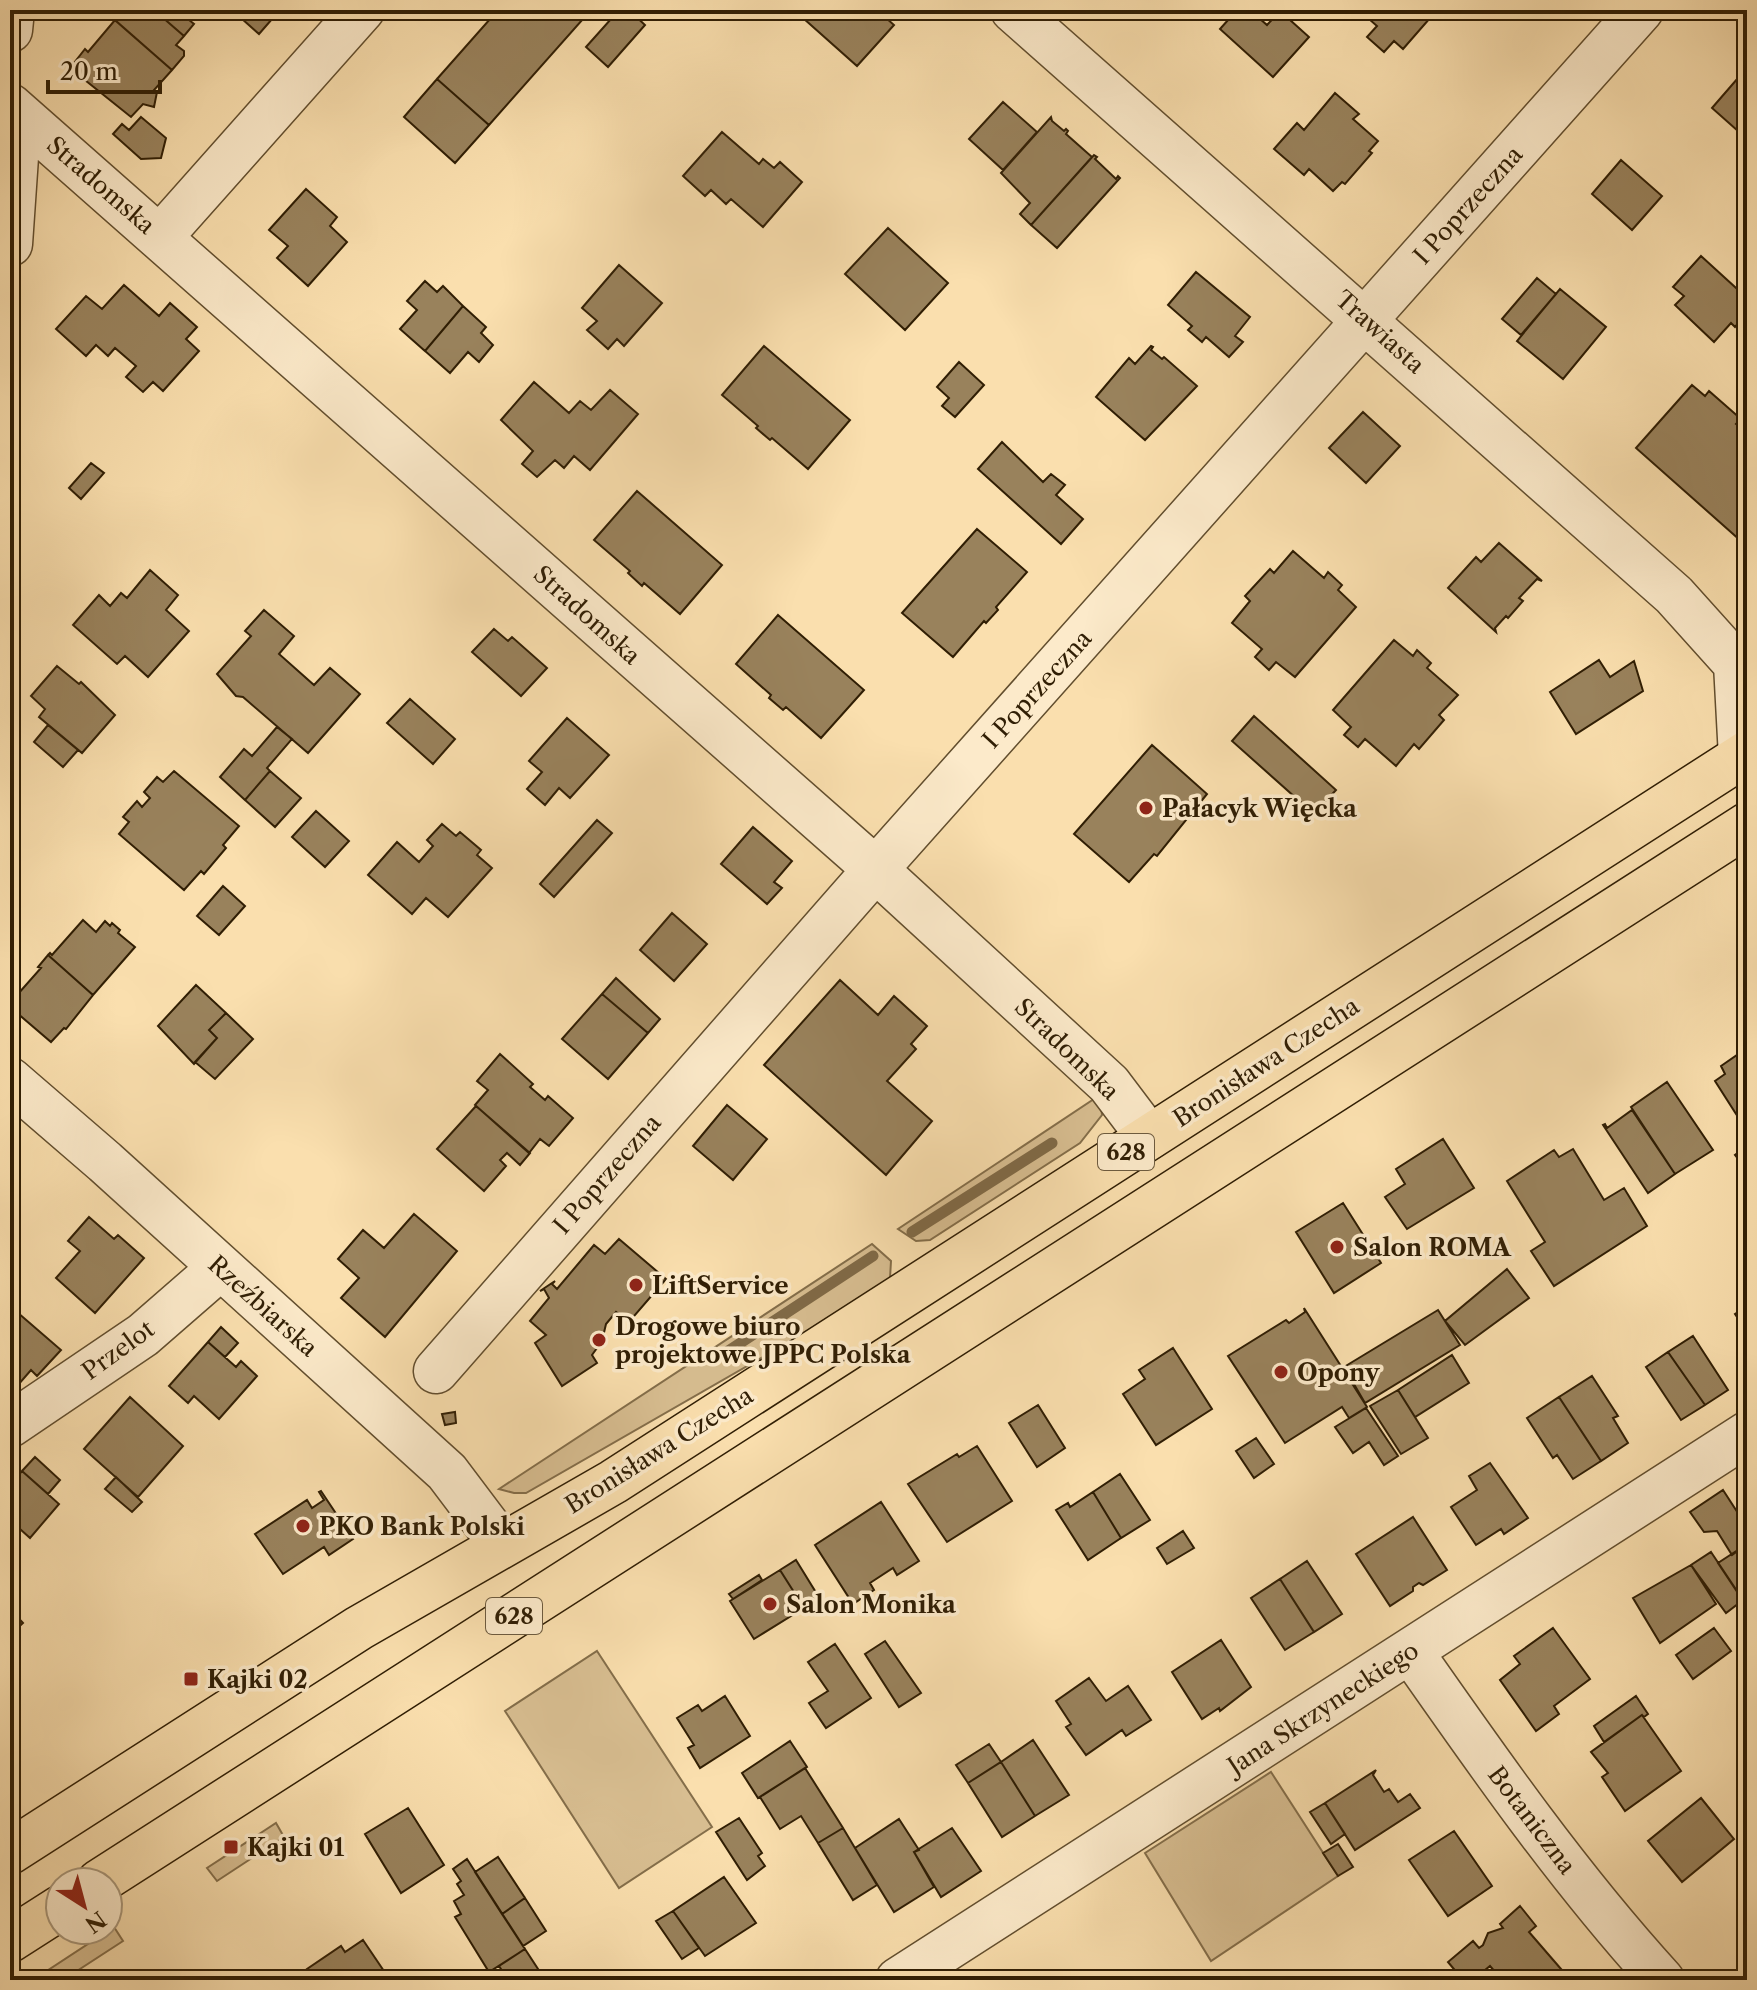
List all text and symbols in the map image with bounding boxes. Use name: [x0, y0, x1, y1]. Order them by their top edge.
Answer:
scale bar: [48, 44, 160, 94]
text: 20 m: [60, 57, 118, 86]
street label: Stradomska: [41, 130, 161, 240]
street label: I Poprzeczna: [1407, 140, 1529, 270]
street label: Trawiasta: [1329, 284, 1431, 380]
street label: Stradomska: [528, 559, 647, 671]
street label: I Poprzeczna: [976, 624, 1098, 754]
place label: Pałacyk Więcka: [1162, 794, 1358, 823]
marker: Pałacyk Więcka: [1137, 799, 1155, 817]
street label: Bronisława Czecha: [1168, 991, 1365, 1133]
street label: Stradomska: [1009, 992, 1125, 1106]
street label: I Poprzeczna: [547, 1108, 667, 1240]
road number: 628: [1098, 1134, 1154, 1170]
place label: Salon ROMA: [1353, 1233, 1512, 1262]
marker: Salon ROMA: [1328, 1238, 1346, 1256]
street label: Rzeźbiarska: [202, 1249, 324, 1363]
place label: LiftService: [652, 1271, 789, 1300]
marker: LiftService: [627, 1276, 645, 1294]
place label: Drogowe biuro projektowe JPPC Polska: [615, 1312, 912, 1369]
street label: Przelot: [76, 1314, 160, 1386]
marker: Drogowe biuro projektowe JPPC Polska: [590, 1331, 608, 1349]
place label: Opony: [1297, 1358, 1381, 1387]
marker: Opony: [1272, 1363, 1290, 1381]
street label: Bronisława Czecha: [560, 1380, 758, 1519]
place label: PKO Bank Polski: [319, 1512, 525, 1541]
marker: PKO Bank Polski: [294, 1517, 312, 1535]
place label: Salon Monika: [786, 1590, 957, 1619]
marker: Salon Monika: [761, 1595, 779, 1613]
road number: 628: [486, 1598, 542, 1634]
street label: Jana Skrzyneckiego: [1219, 1635, 1424, 1783]
place label: Kajki 02: [207, 1665, 308, 1694]
marker: Kajki 02: [182, 1670, 200, 1688]
street label: Botaniczna: [1482, 1760, 1582, 1880]
place label: Kajki 01: [247, 1833, 345, 1862]
marker: Kajki 01: [222, 1838, 240, 1856]
north arrow: [44, 1866, 124, 1946]
text: N: [80, 1905, 111, 1938]

